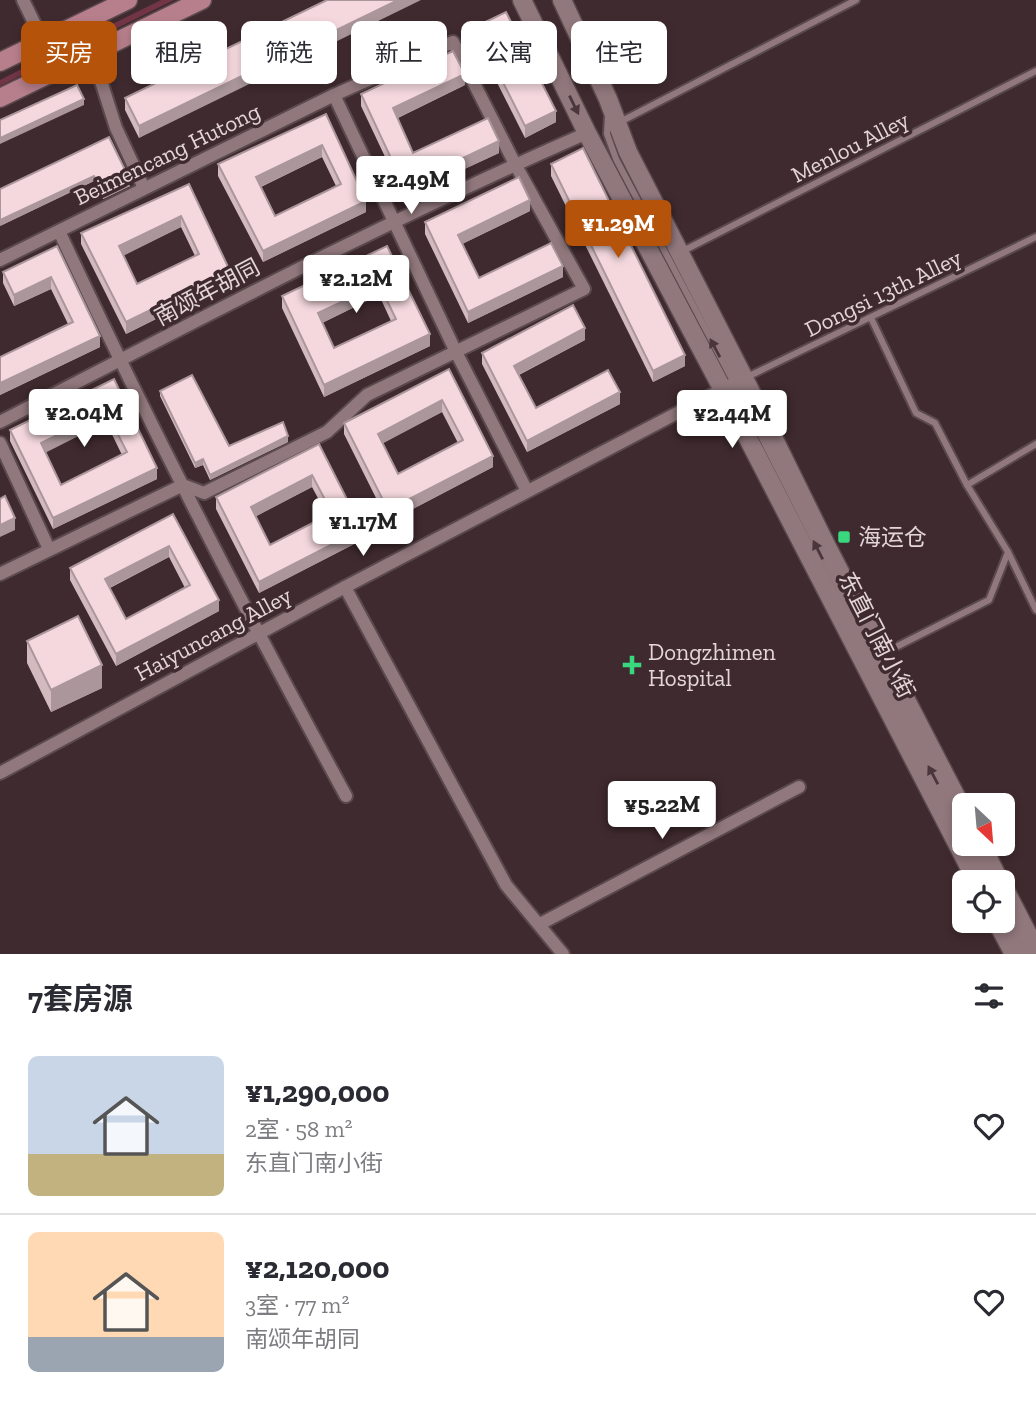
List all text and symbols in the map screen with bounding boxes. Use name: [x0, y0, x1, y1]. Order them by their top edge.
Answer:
chip: 买房: [21, 21, 117, 84]
chip: 租房: [131, 21, 227, 84]
chip: 筛选: [241, 21, 337, 84]
chip: 新上: [351, 21, 447, 84]
chip: 公寓: [461, 21, 557, 84]
chip: 住宅: [571, 21, 667, 84]
one-way arrow: [568, 95, 579, 115]
street label: Beimencang Hutong: [69, 97, 265, 211]
street label: Menlou Alley: [786, 105, 914, 189]
pin: ¥2.49M: [354, 156, 468, 216]
text: ¥2.49M: [372, 165, 450, 193]
pin: ¥1.29M: [561, 201, 675, 260]
text: ¥1.29M: [581, 209, 655, 237]
street label: Dongsi 13th Alley: [800, 243, 966, 343]
street label: 南颂年胡同: [150, 253, 264, 331]
pin: ¥2.12M: [299, 256, 413, 315]
text: ¥2.12M: [319, 264, 393, 292]
one-way arrow: [709, 338, 721, 358]
pin: ¥2.04M: [27, 390, 141, 449]
pin: ¥2.44M: [675, 391, 789, 450]
text: ¥2.04M: [45, 398, 123, 426]
text: ¥2.44M: [693, 399, 771, 427]
pin: ¥1.17M: [306, 498, 420, 558]
text: ¥1.17M: [328, 507, 398, 535]
place label: 海运仓: [858, 523, 927, 551]
marker: 海运仓: [836, 529, 852, 545]
one-way arrow: [813, 540, 824, 560]
street label: 东直门南小街: [833, 567, 921, 703]
street label: Haiyuncang Alley: [130, 581, 296, 687]
place label: Dongzhimen Hospital: [648, 638, 776, 692]
marker: Dongzhimen Hospital: [622, 655, 642, 675]
one-way arrow: [927, 765, 938, 785]
pin: ¥5.22M: [605, 782, 719, 841]
text: ¥5.22M: [624, 790, 700, 818]
north arrow: [952, 793, 1015, 856]
map controls: [952, 793, 1015, 933]
button: locate: [952, 870, 1015, 933]
icon: filters: [970, 977, 1008, 1015]
text: 7套房源: [28, 981, 133, 1017]
text: ¥1,290,000: [245, 1074, 390, 1110]
icon: home: [84, 1084, 168, 1168]
icon: heart: [970, 1107, 1008, 1145]
text: 2室 · 58 m²: [245, 1115, 353, 1143]
text: 东直门南小街: [245, 1149, 383, 1177]
text: ¥2,120,000: [245, 1250, 390, 1286]
icon: home: [84, 1260, 168, 1344]
icon: heart: [970, 1283, 1008, 1321]
text: 3室 · 77 m²: [245, 1291, 349, 1319]
text: 南颂年胡同: [245, 1325, 360, 1353]

